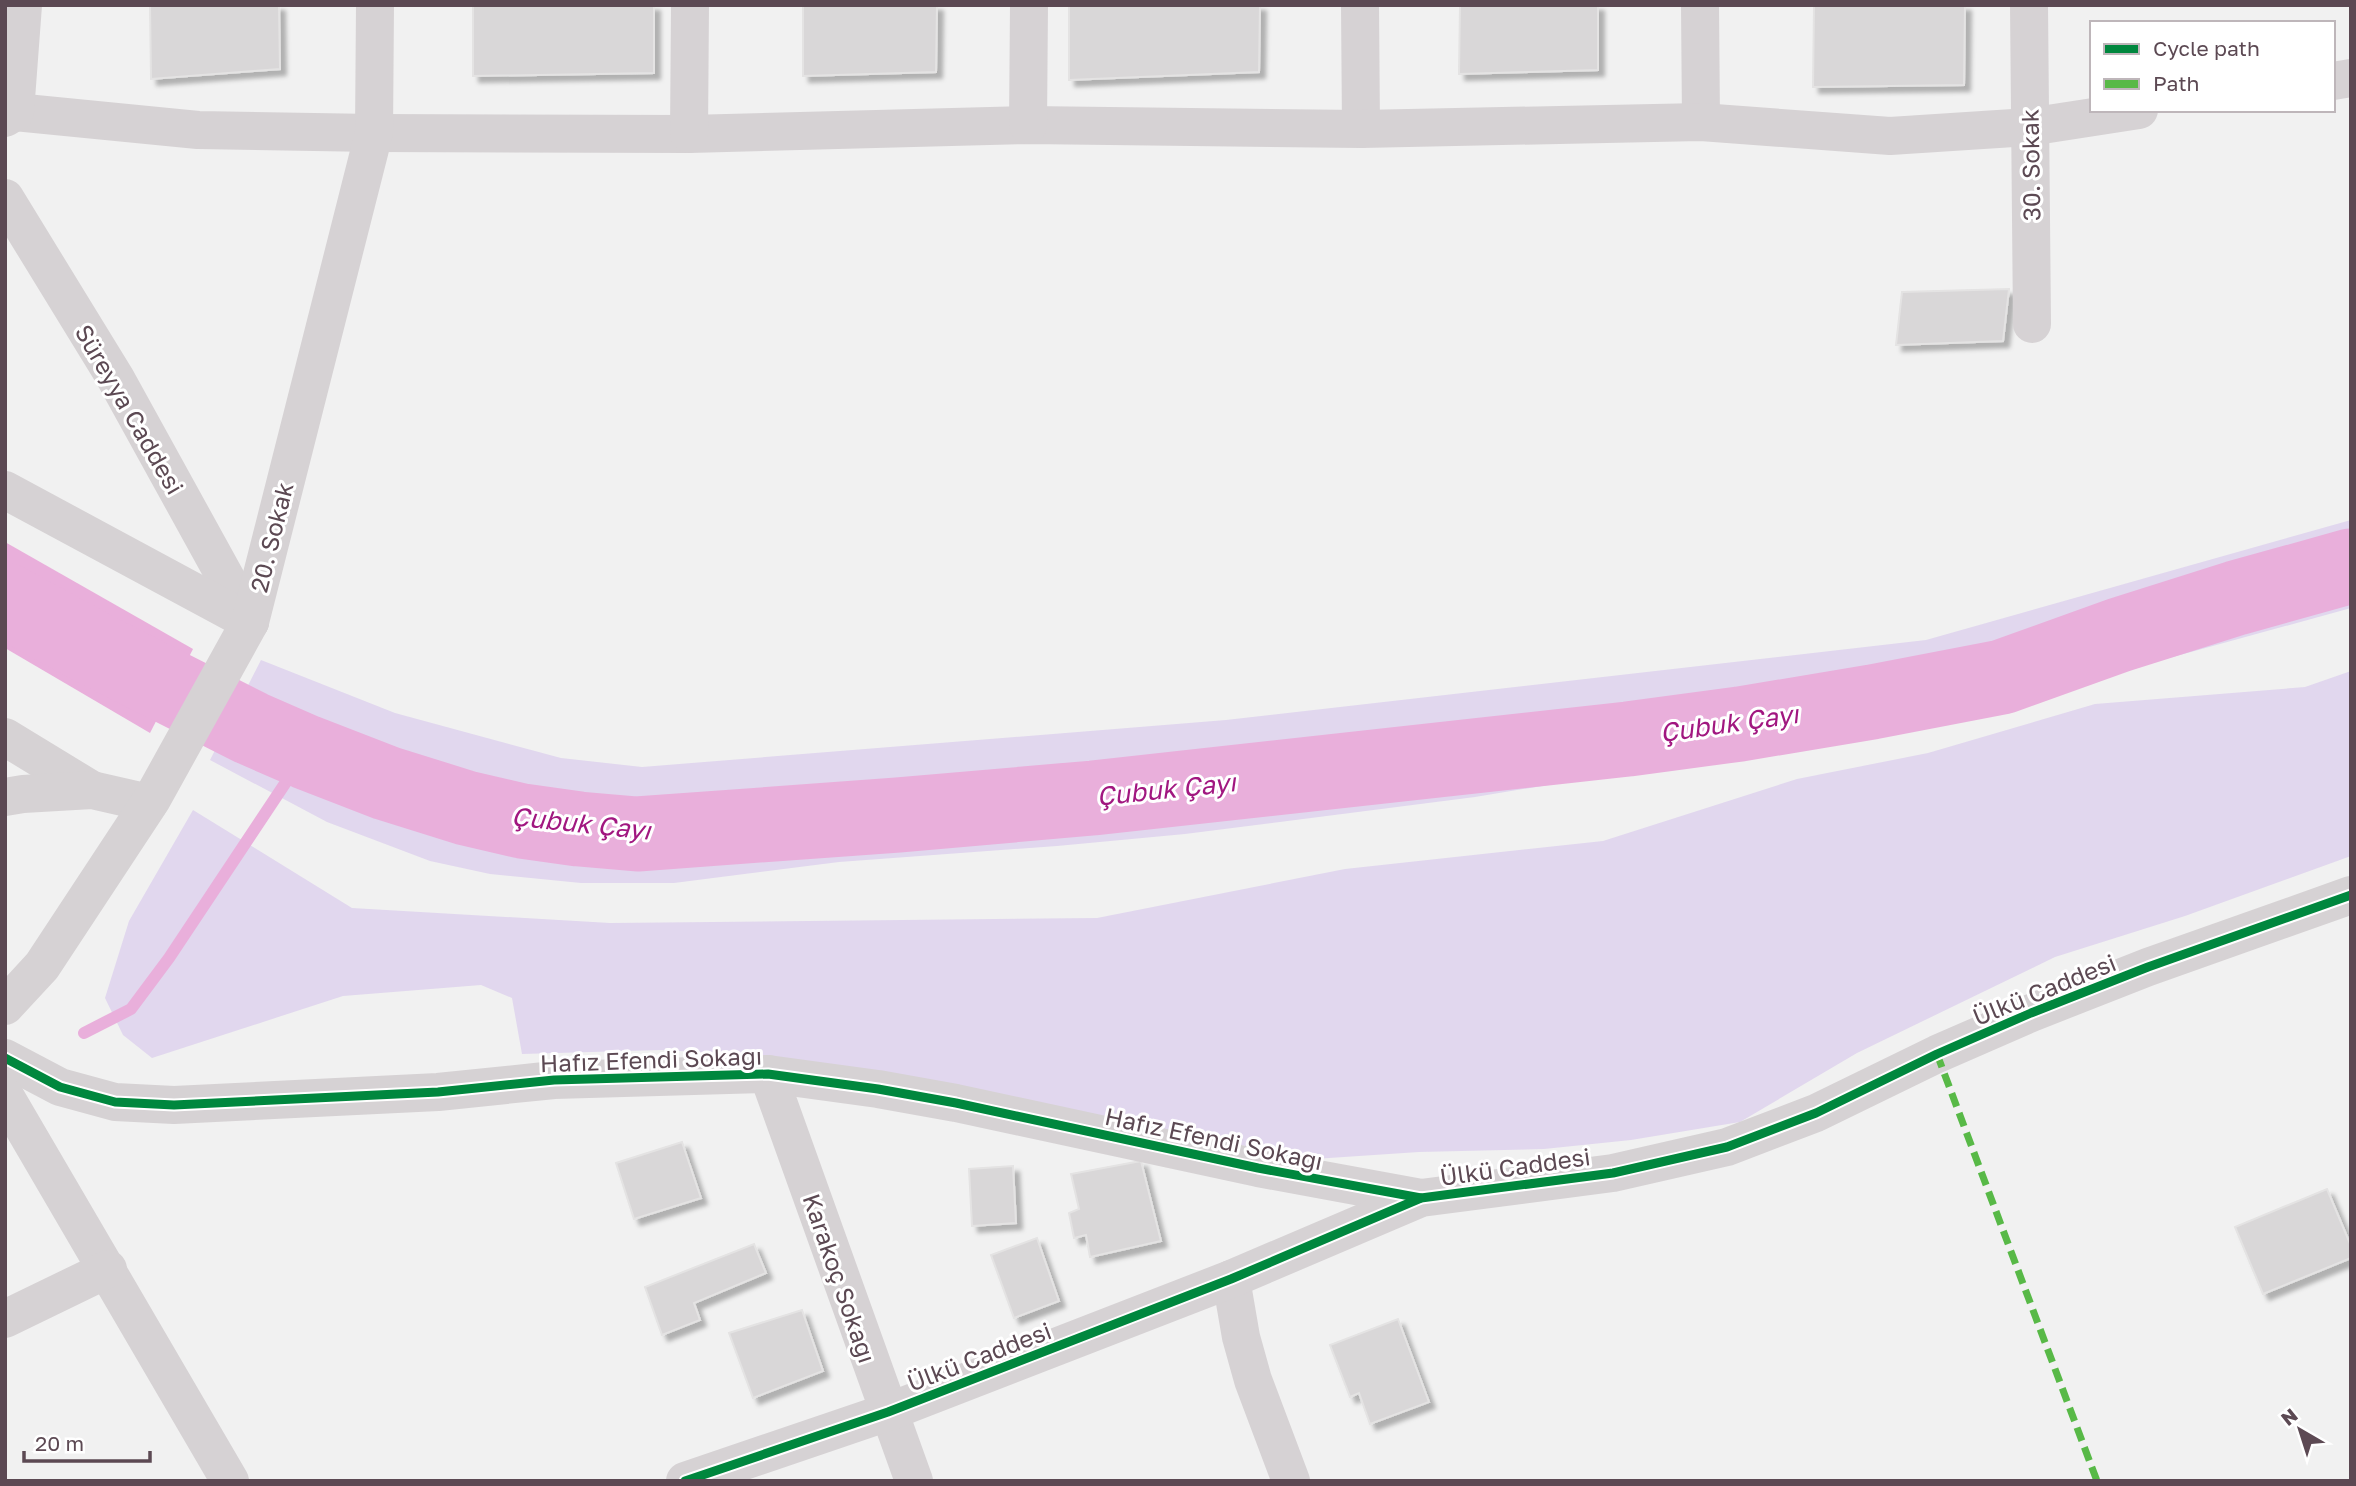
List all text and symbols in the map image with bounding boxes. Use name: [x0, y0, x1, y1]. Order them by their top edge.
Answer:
legend: [2090, 21, 2335, 112]
text: Cycle path: [2153, 35, 2260, 61]
text: Path: [2153, 70, 2200, 96]
street label: 30. Sokak: [2015, 109, 2045, 221]
street label: Süreyya Caddesi: [70, 319, 190, 499]
street label: 20. Sokak: [243, 479, 299, 595]
water label: Çubuk Çayı: [1658, 698, 1802, 748]
water label: Çubuk Çayı: [1095, 766, 1239, 812]
water label: Çubuk Çayı: [510, 800, 654, 846]
street label: Ülkü Caddesi: [1968, 947, 2120, 1031]
street label: Hafız Efendi Sokağı: [540, 1041, 762, 1077]
street label: Hafız Efendi Sokağı: [1102, 1101, 1326, 1175]
street label: Ülkü Caddesi: [1438, 1141, 1592, 1191]
street label: Karakoç Sokağı: [797, 1190, 883, 1366]
street label: Ülkü Caddesi: [903, 1315, 1055, 1397]
north arrow: [2265, 1395, 2335, 1465]
text: N: [2276, 1403, 2302, 1430]
scale bar: [24, 1420, 150, 1464]
text: 20 m: [35, 1430, 84, 1456]

